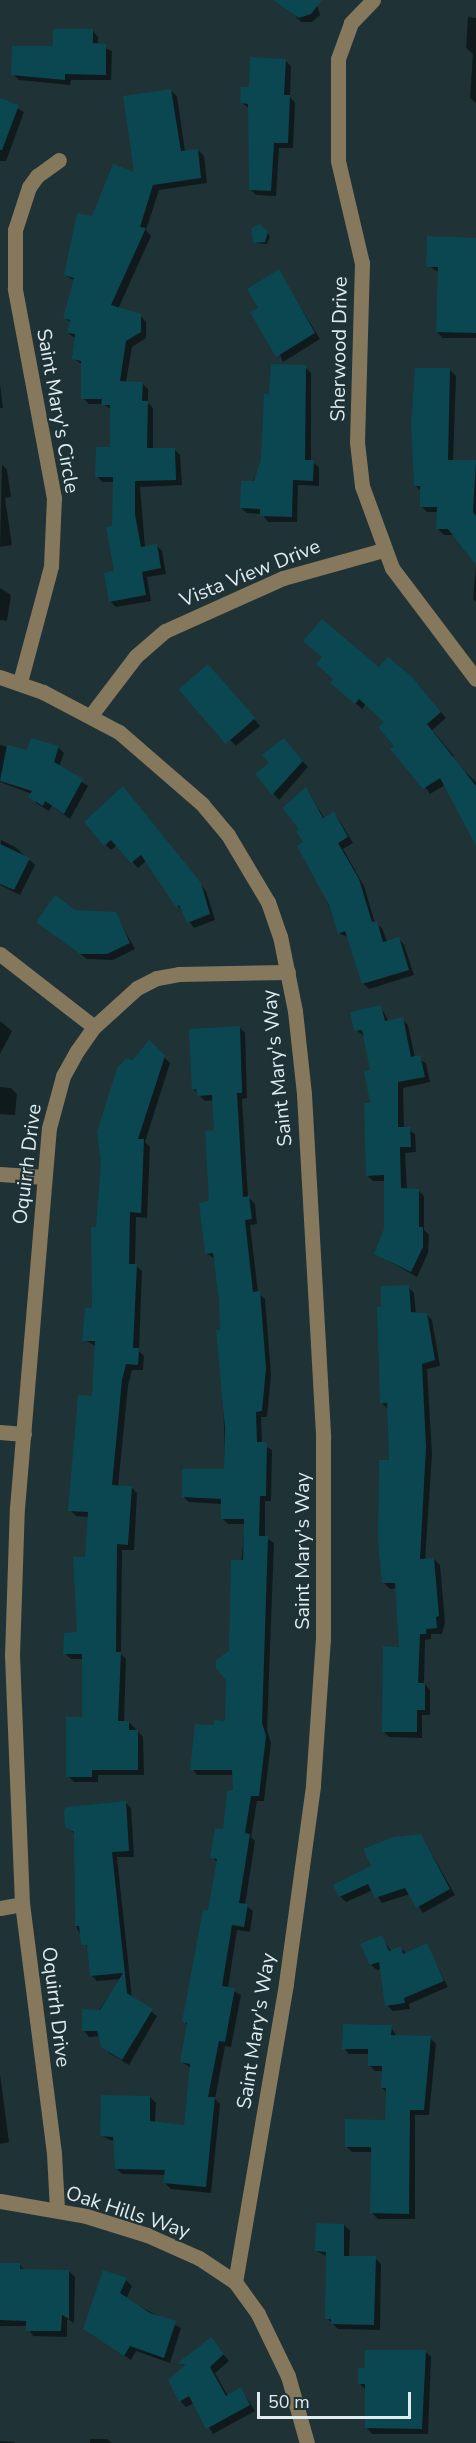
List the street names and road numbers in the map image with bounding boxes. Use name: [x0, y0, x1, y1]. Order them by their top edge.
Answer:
street label: Sherwood Drive: [326, 276, 352, 422]
street label: Saint Mary's Circle: [32, 327, 84, 495]
street label: Vista View Drive: [176, 534, 324, 612]
street label: Saint Mary's Way: [257, 988, 297, 1148]
street label: Oquirrh Drive: [8, 1102, 46, 1226]
street label: Saint Mary's Way: [290, 1472, 314, 1630]
street label: Oquirrh Drive: [37, 1945, 75, 2069]
street label: Saint Mary's Way: [232, 1951, 280, 2111]
street label: Oak Hills Way: [63, 2181, 193, 2243]

